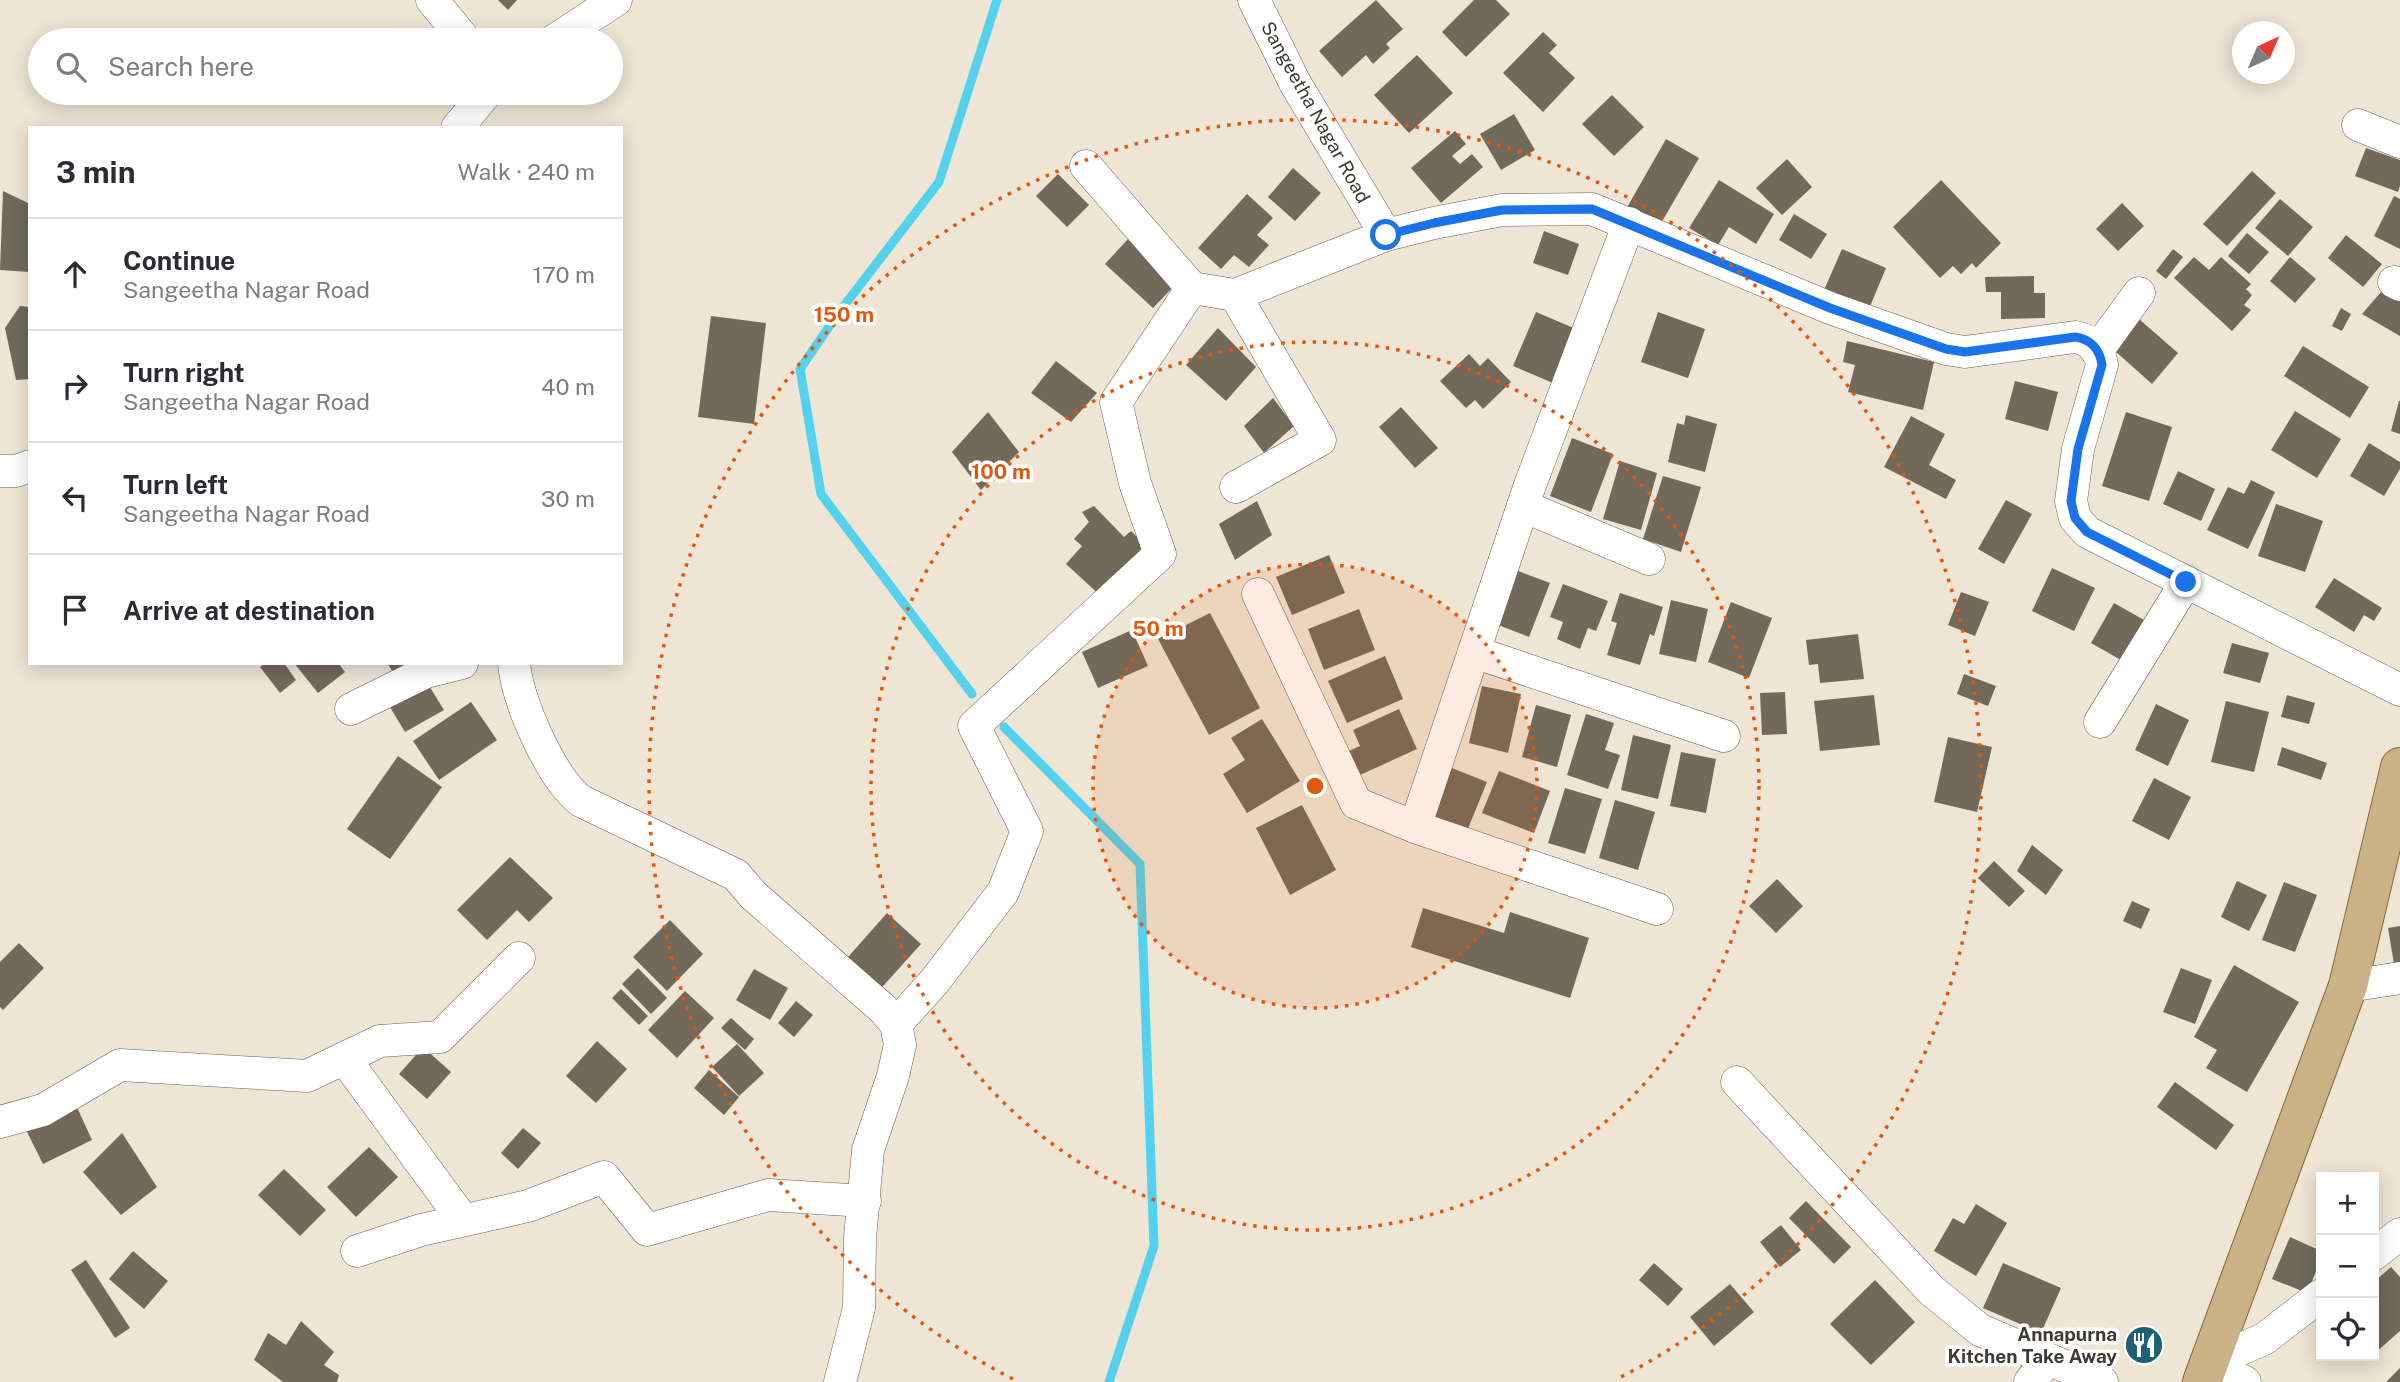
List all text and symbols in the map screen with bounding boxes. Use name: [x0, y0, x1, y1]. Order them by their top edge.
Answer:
street label: Sangeetha Nagar Road: [1257, 17, 1375, 207]
north arrow: [2232, 21, 2295, 84]
search box: [28, 28, 623, 105]
icon: search: [52, 48, 90, 86]
text: Search here: [108, 51, 254, 82]
text: 3 min: [56, 154, 135, 190]
text: Walk · 240 m: [458, 158, 595, 185]
route start: [1370, 219, 1401, 250]
text: Continue: [123, 245, 235, 276]
icon: ahead: [56, 255, 94, 293]
text: 170 m: [533, 261, 595, 288]
text: Sangeetha Nagar Road: [123, 276, 370, 303]
text: 150 m: [814, 302, 874, 327]
text: Turn right: [123, 357, 245, 388]
icon: right: [56, 367, 94, 405]
text: 40 m: [541, 373, 595, 400]
text: Sangeetha Nagar Road: [123, 388, 370, 415]
text: 100 m: [971, 459, 1031, 484]
text: Turn left: [123, 469, 228, 500]
icon: left: [56, 479, 94, 517]
text: 30 m: [541, 485, 595, 512]
text: Sangeetha Nagar Road: [123, 500, 370, 527]
route end: [2170, 566, 2201, 597]
icon: arrive: [56, 591, 94, 629]
text: Arrive at destination: [123, 595, 375, 626]
text: 50 m: [1132, 616, 1184, 641]
centre of rings: [1303, 774, 1327, 798]
map controls: [2316, 1172, 2379, 1361]
button: +: [2316, 1172, 2379, 1235]
button: −: [2316, 1235, 2379, 1298]
button: locate: [2316, 1298, 2379, 1361]
place label: Annapurna Kitchen Take Away: [1947, 1323, 2117, 1367]
restaurant icon: Annapurna Kitchen Take Away: [2123, 1324, 2165, 1366]

